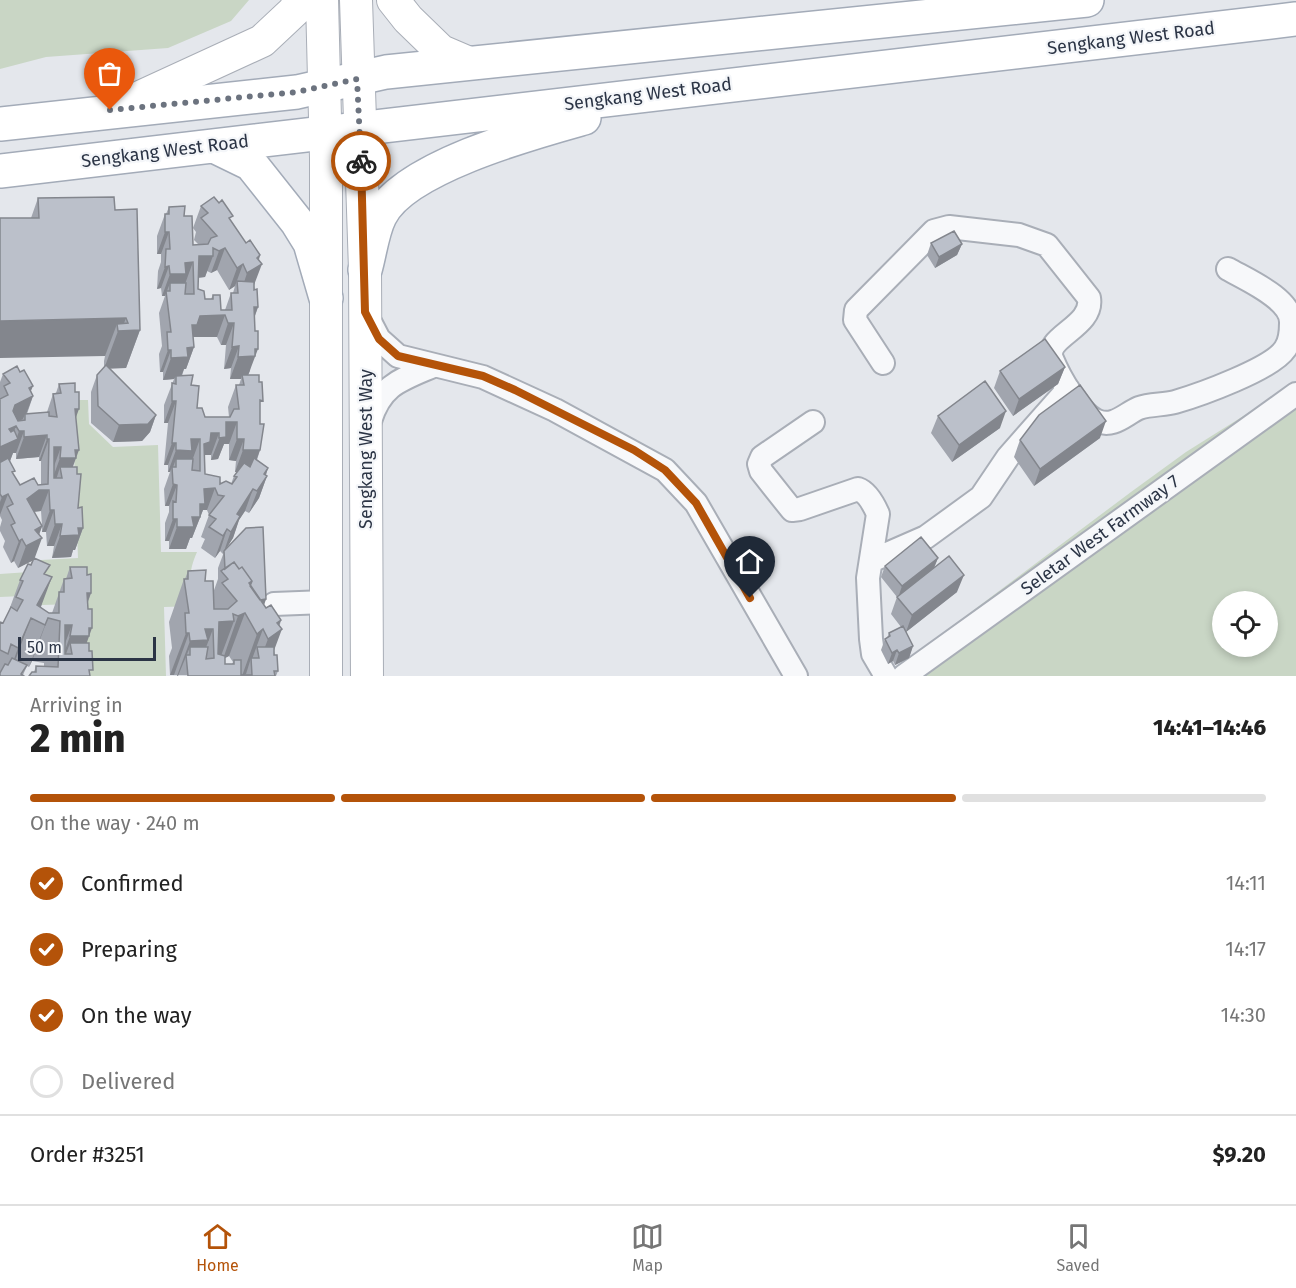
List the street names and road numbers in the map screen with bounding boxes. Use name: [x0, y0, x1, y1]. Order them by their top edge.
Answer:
street label: Sengkang West Road: [1046, 17, 1216, 59]
street label: Sengkang West Road: [563, 73, 733, 115]
street label: Sengkang West Road: [80, 130, 250, 172]
street label: Sengkang West Way: [355, 369, 377, 529]
street label: Seletar West Farmway 7: [1017, 470, 1183, 600]

